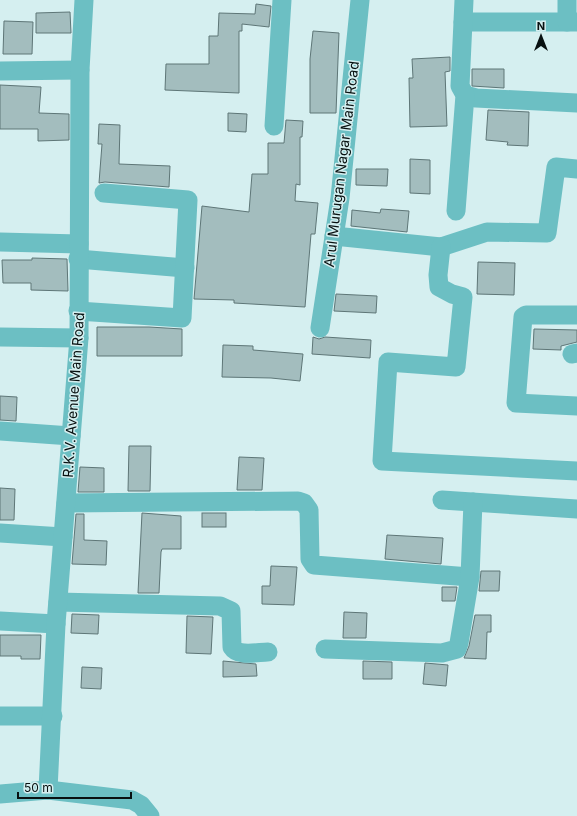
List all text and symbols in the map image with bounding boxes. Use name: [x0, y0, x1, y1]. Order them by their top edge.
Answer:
north arrow: [521, 16, 561, 56]
text: N: [537, 19, 545, 33]
street label: Arul Murugan Nagar Main Road: [320, 60, 362, 268]
street label: R.K.V. Avenue Main Road: [59, 312, 87, 478]
scale bar: [18, 774, 131, 800]
text: 50 m: [24, 780, 53, 795]

